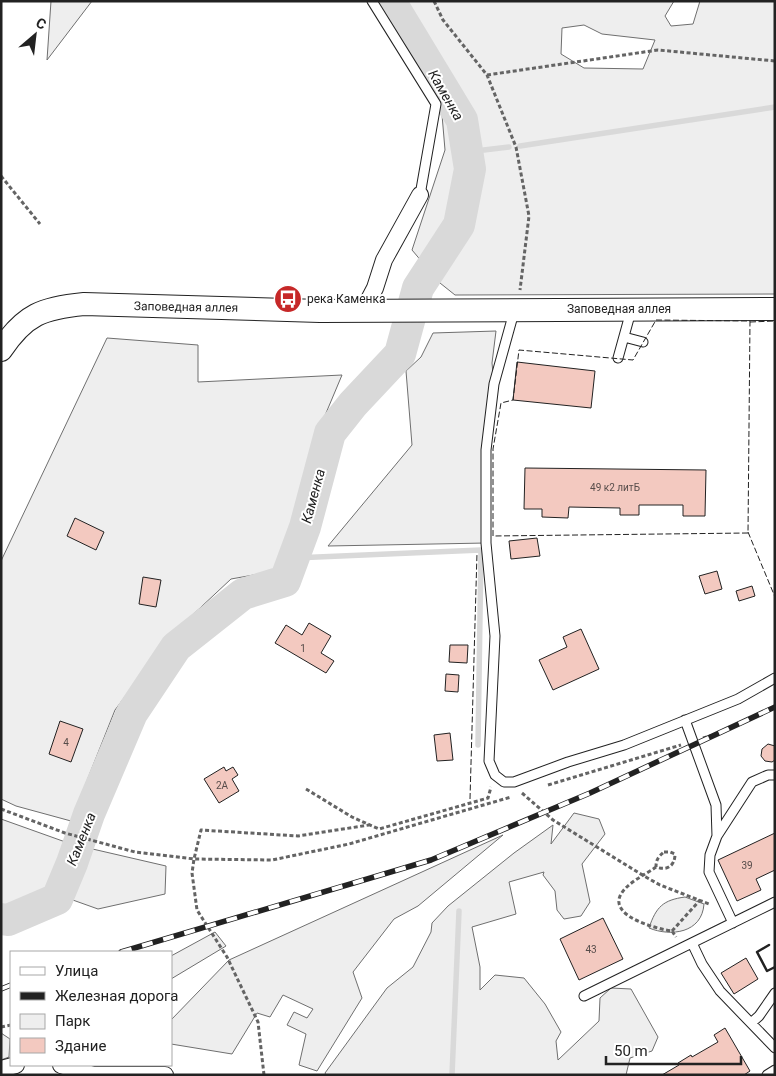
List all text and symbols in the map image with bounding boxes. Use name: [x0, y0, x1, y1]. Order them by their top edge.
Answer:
north arrow: [10, 10, 60, 60]
text: С: [33, 14, 49, 33]
water label: Каменка: [425, 67, 467, 123]
bus stop icon: река Каменка: [273, 284, 303, 314]
place label: река Каменка: [307, 292, 386, 306]
street label: Заповедная аллея: [134, 299, 238, 315]
street label: Заповедная аллея: [567, 302, 671, 316]
water label: Каменка: [298, 467, 328, 525]
house number: 49 к2 литБ: [590, 482, 640, 493]
house number: 1: [300, 643, 306, 654]
house number: 4: [63, 737, 69, 748]
house number: 2А: [216, 780, 229, 791]
water label: Каменка: [63, 810, 99, 868]
house number: 39: [741, 860, 753, 871]
house number: 43: [585, 944, 597, 955]
legend: [10, 951, 172, 1066]
text: Улица: [55, 962, 98, 980]
text: Железная дорога: [55, 987, 178, 1005]
text: Парк: [55, 1012, 90, 1030]
scale bar: [606, 1034, 741, 1066]
text: Здание: [55, 1037, 106, 1055]
text: 50 m: [614, 1042, 648, 1060]

